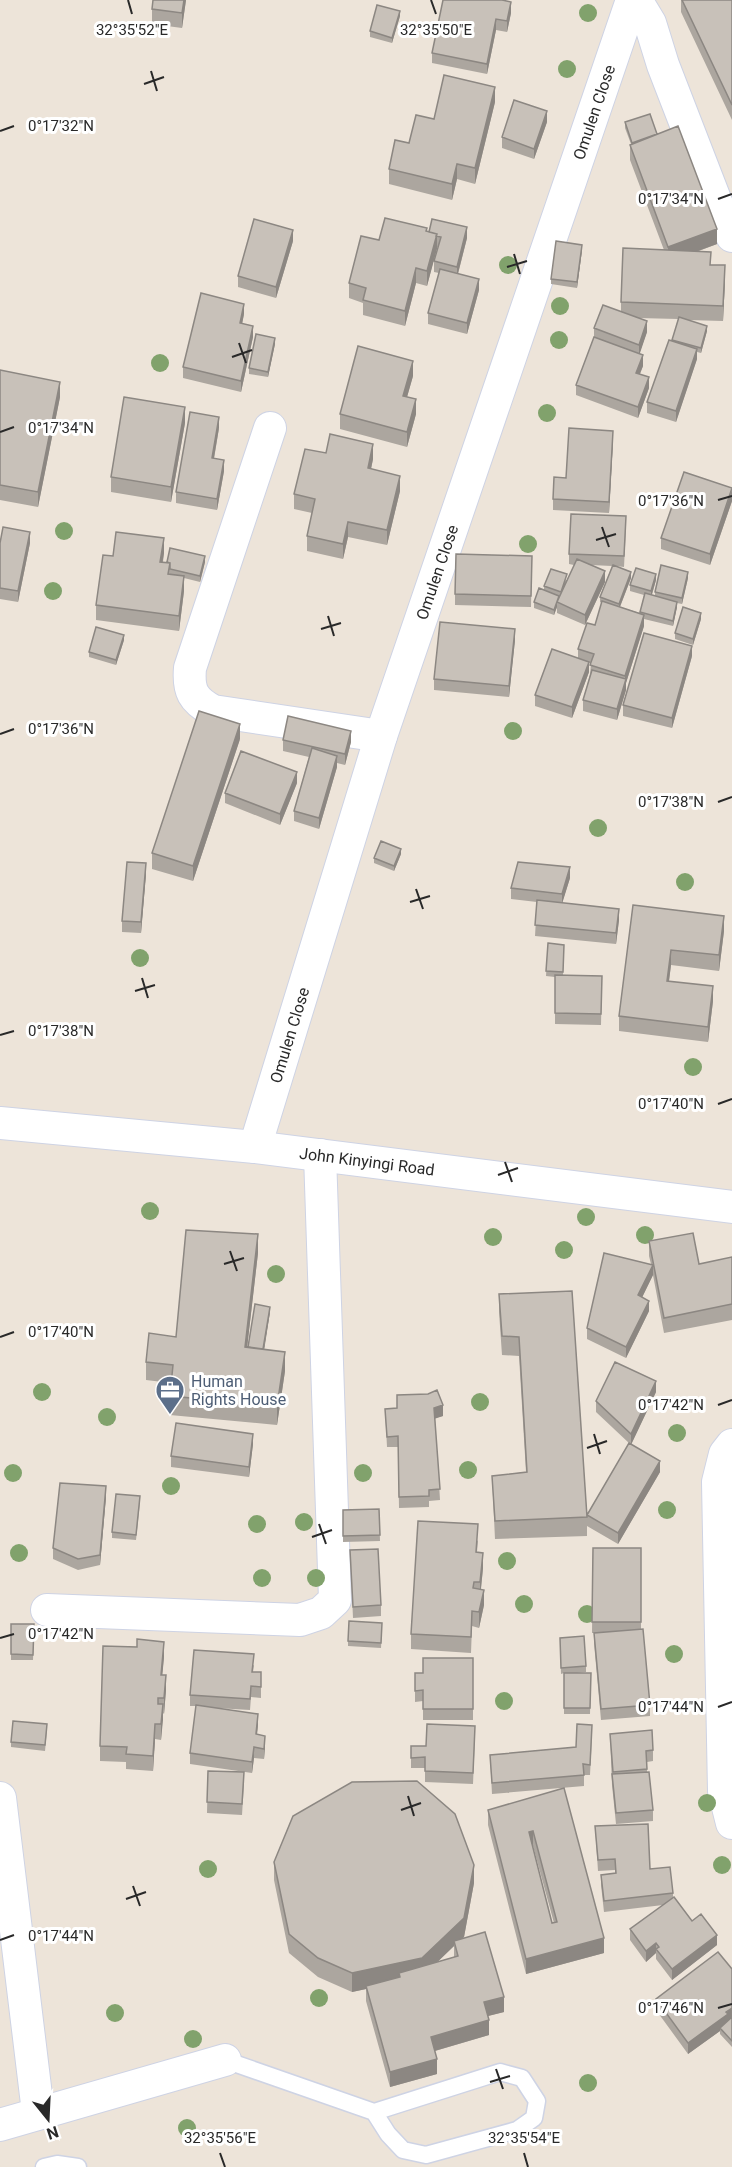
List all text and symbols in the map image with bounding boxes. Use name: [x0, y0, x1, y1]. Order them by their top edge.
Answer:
text: 32°35'52"E: [96, 21, 169, 39]
text: 32°35'50"E: [400, 21, 473, 39]
street label: Omulen Close: [569, 62, 619, 162]
text: 0°17'32"N: [28, 117, 94, 135]
text: 0°17'34"N: [638, 190, 704, 208]
text: 0°17'34"N: [28, 419, 94, 437]
text: 0°17'36"N: [638, 492, 704, 510]
street label: Omulen Close: [412, 522, 462, 622]
text: 0°17'36"N: [28, 720, 94, 738]
text: 0°17'38"N: [638, 793, 704, 811]
street label: Omulen Close: [266, 985, 313, 1085]
text: 0°17'38"N: [28, 1022, 94, 1040]
text: 0°17'40"N: [638, 1095, 704, 1113]
street label: John Kinyingi Road: [298, 1143, 436, 1179]
text: 0°17'40"N: [28, 1323, 94, 1341]
place label: Human Rights House: [191, 1372, 286, 1409]
office icon: Human Rights House: [154, 1374, 186, 1416]
text: 0°17'42"N: [638, 1396, 704, 1414]
text: 0°17'42"N: [28, 1625, 94, 1643]
text: 0°17'44"N: [638, 1698, 704, 1716]
text: 0°17'44"N: [28, 1927, 94, 1945]
text: 0°17'46"N: [638, 1999, 704, 2017]
north arrow: [18, 2089, 78, 2149]
text: N: [44, 2122, 61, 2144]
text: 32°35'56"E: [184, 2129, 257, 2147]
text: 32°35'54"E: [488, 2129, 561, 2147]

